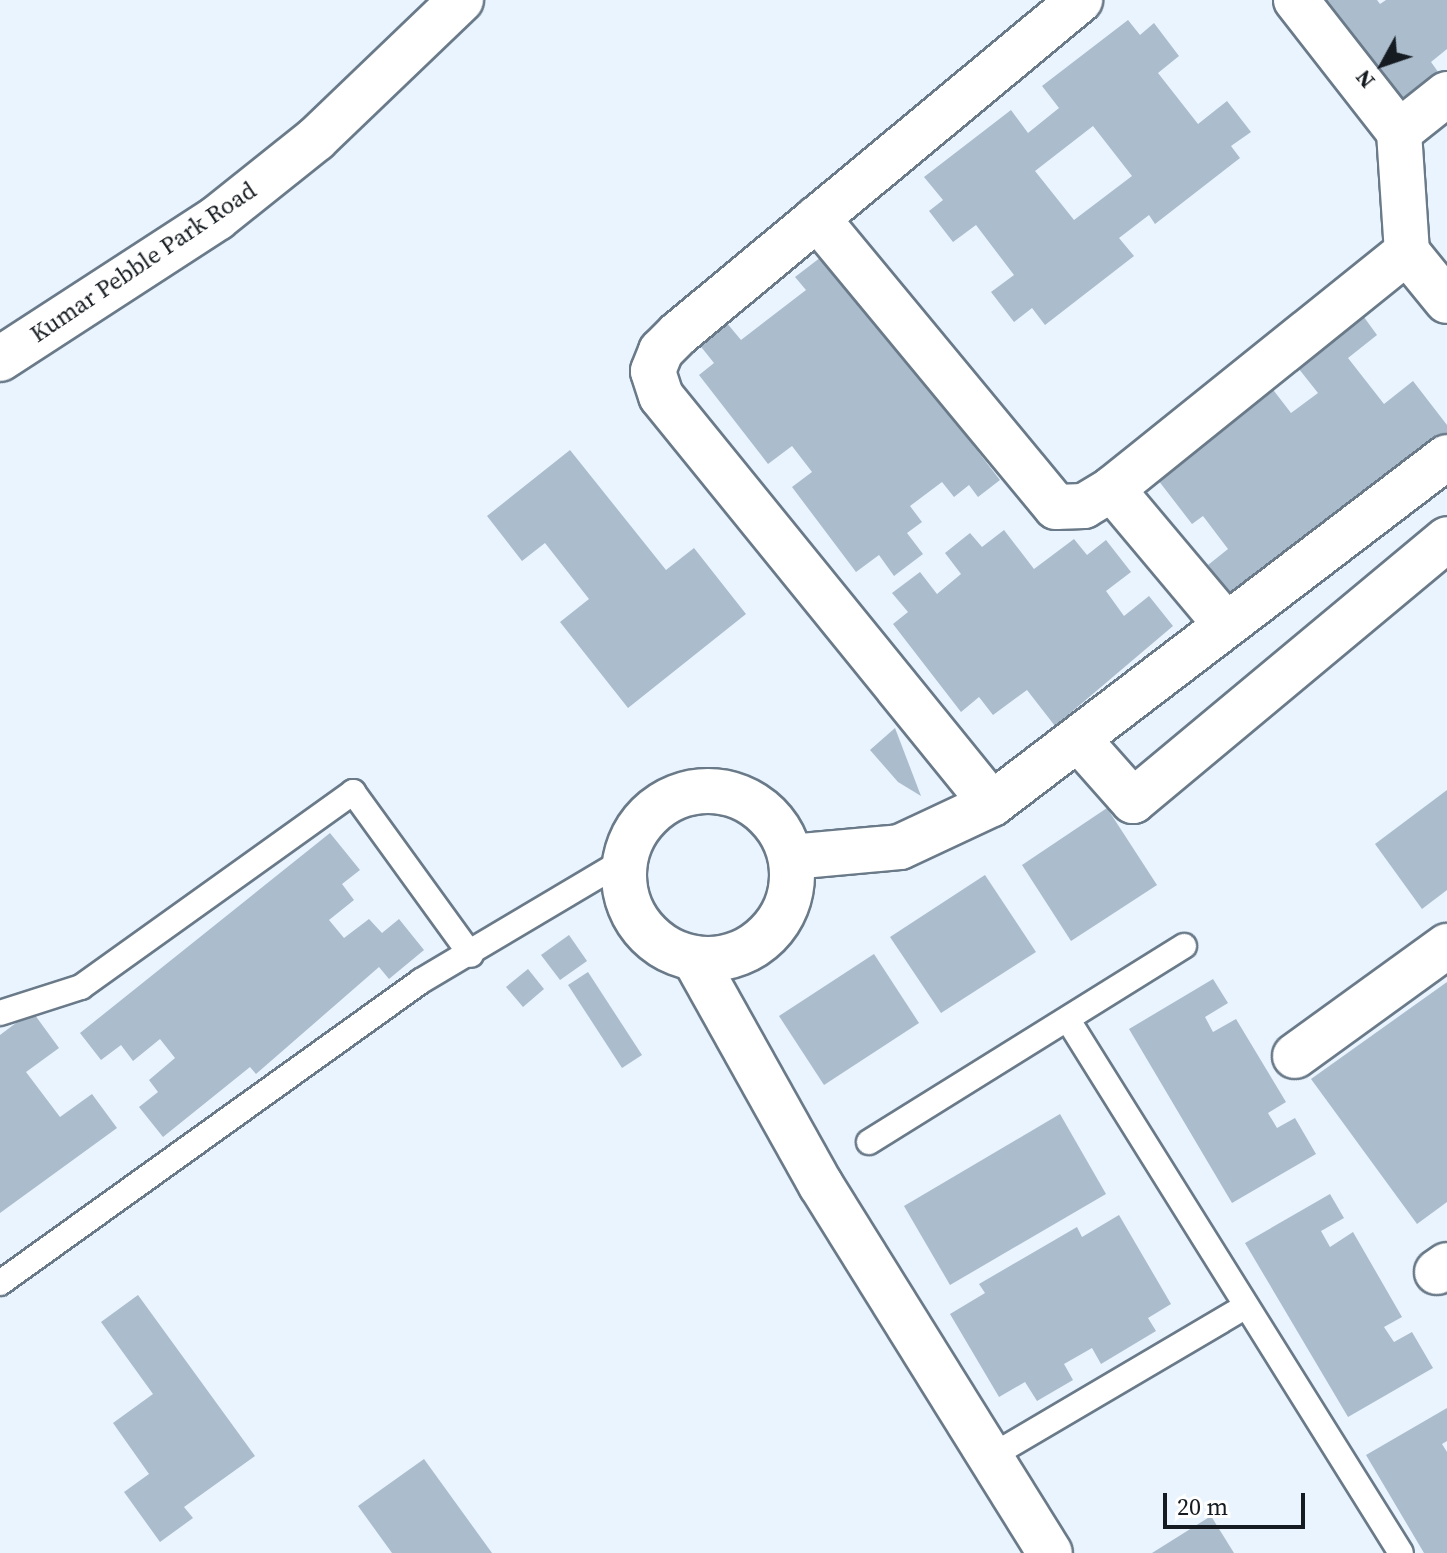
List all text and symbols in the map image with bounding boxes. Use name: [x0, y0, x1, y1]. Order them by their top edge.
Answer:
north arrow: [1343, 24, 1423, 104]
text: N: [1348, 64, 1381, 95]
street label: Kumar Pebble Park Road: [25, 176, 261, 348]
scale bar: [1167, 1477, 1309, 1527]
text: 20 m: [1177, 1490, 1228, 1523]

